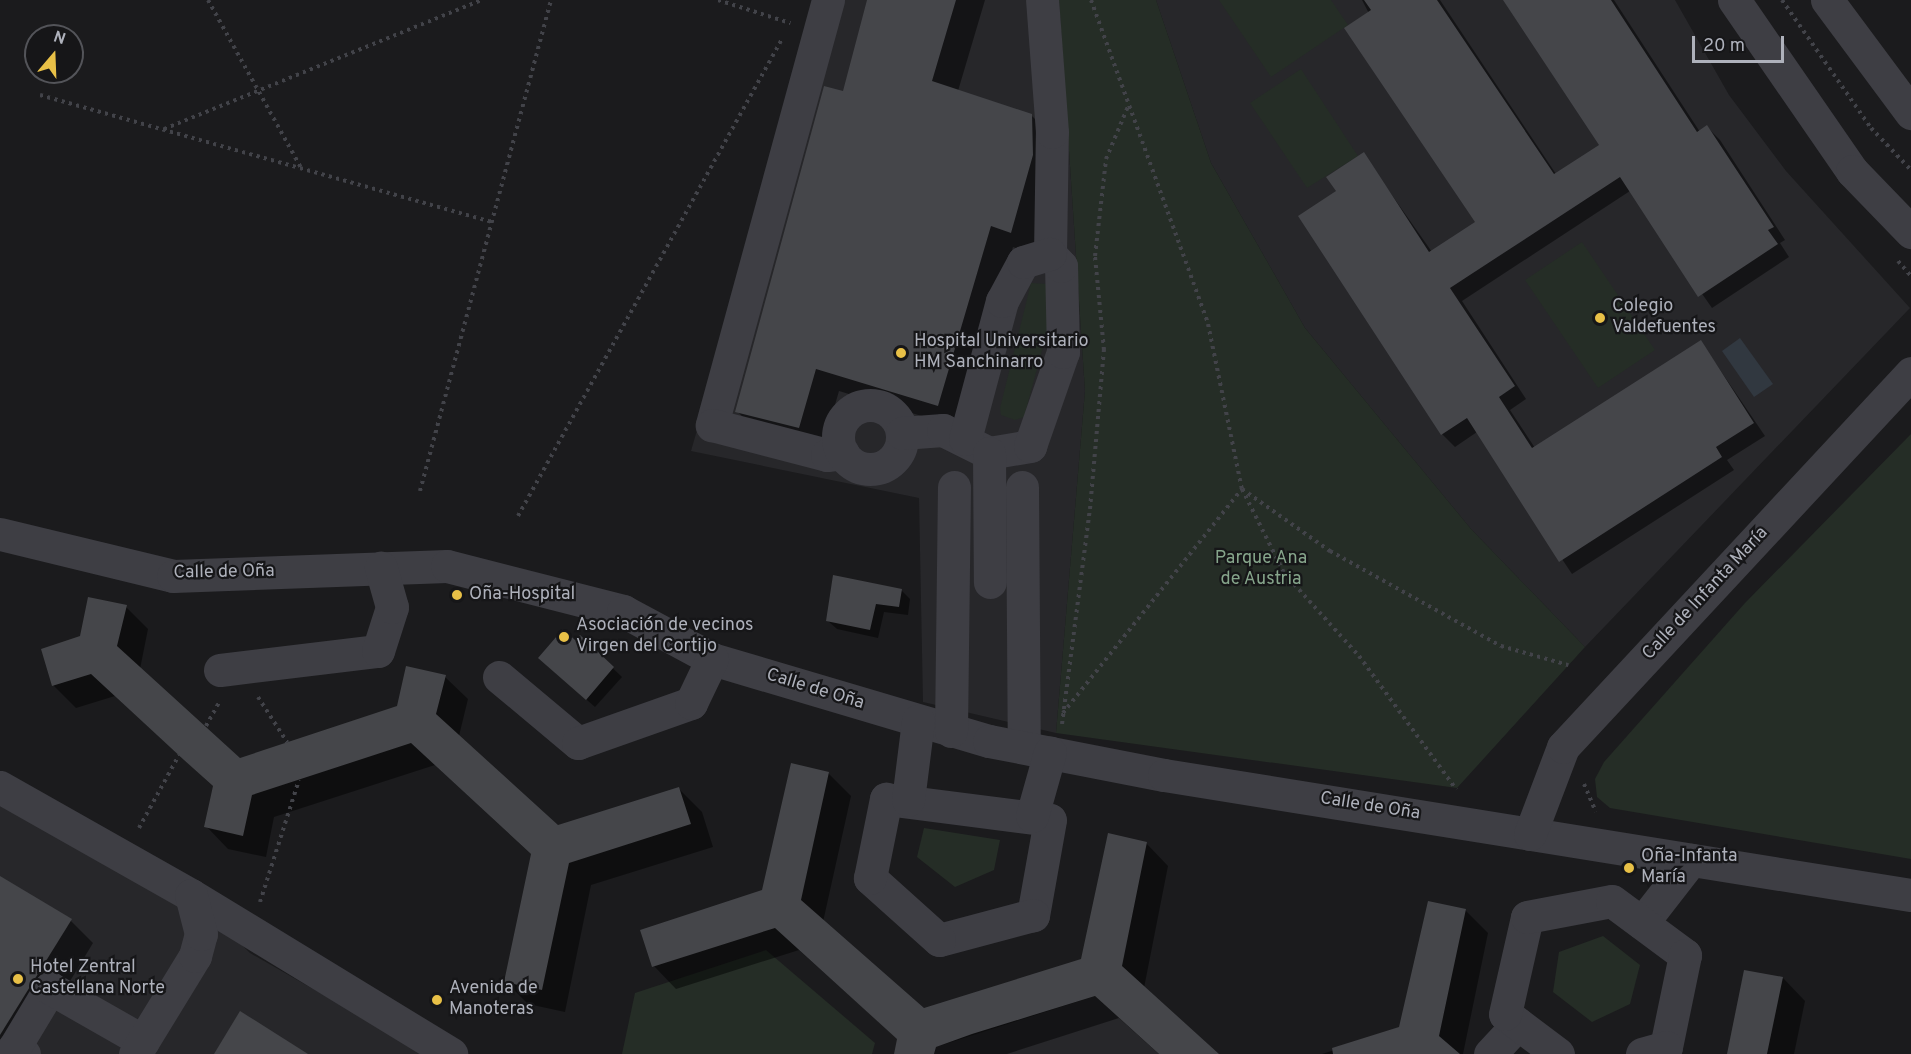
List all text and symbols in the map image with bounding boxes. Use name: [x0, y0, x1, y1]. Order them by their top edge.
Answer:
north arrow: [24, 24, 84, 84]
scale bar: [1695, 24, 1786, 62]
text: N: [51, 28, 68, 50]
text: 20 m: [1703, 35, 1745, 58]
place label: Colegio Valdefuentes: [1612, 297, 1716, 340]
marker: Colegio Valdefuentes: [1593, 311, 1607, 325]
place label: Hospital Universitario HM Sanchinarro: [914, 332, 1089, 374]
marker: Hospital Universitario HM Sanchinarro: [892, 344, 910, 362]
street label: Calle de Infanta María: [1639, 523, 1773, 665]
park label: Parque Ana de Austria: [1214, 549, 1308, 592]
street label: Calle de Oña: [173, 561, 275, 585]
place label: Oña-Hospital: [469, 584, 575, 606]
marker: Oña-Hospital: [450, 588, 464, 602]
place label: Asociación de vecinos Virgen del Cortijo: [576, 616, 753, 658]
marker: Asociación de vecinos Virgen del Cortijo: [557, 630, 571, 644]
street label: Calle de Oña: [763, 665, 867, 715]
street label: Calle de Oña: [1318, 788, 1422, 826]
place label: Oña-Infanta María: [1641, 847, 1738, 890]
marker: Oña-Infanta María: [1622, 861, 1636, 875]
place label: Hotel Zentral Castellana Norte: [30, 958, 165, 1000]
marker: Hotel Zentral Castellana Norte: [11, 972, 25, 986]
place label: Avenida de Manoteras: [449, 979, 538, 1022]
marker: Avenida de Manoteras: [430, 993, 444, 1007]

